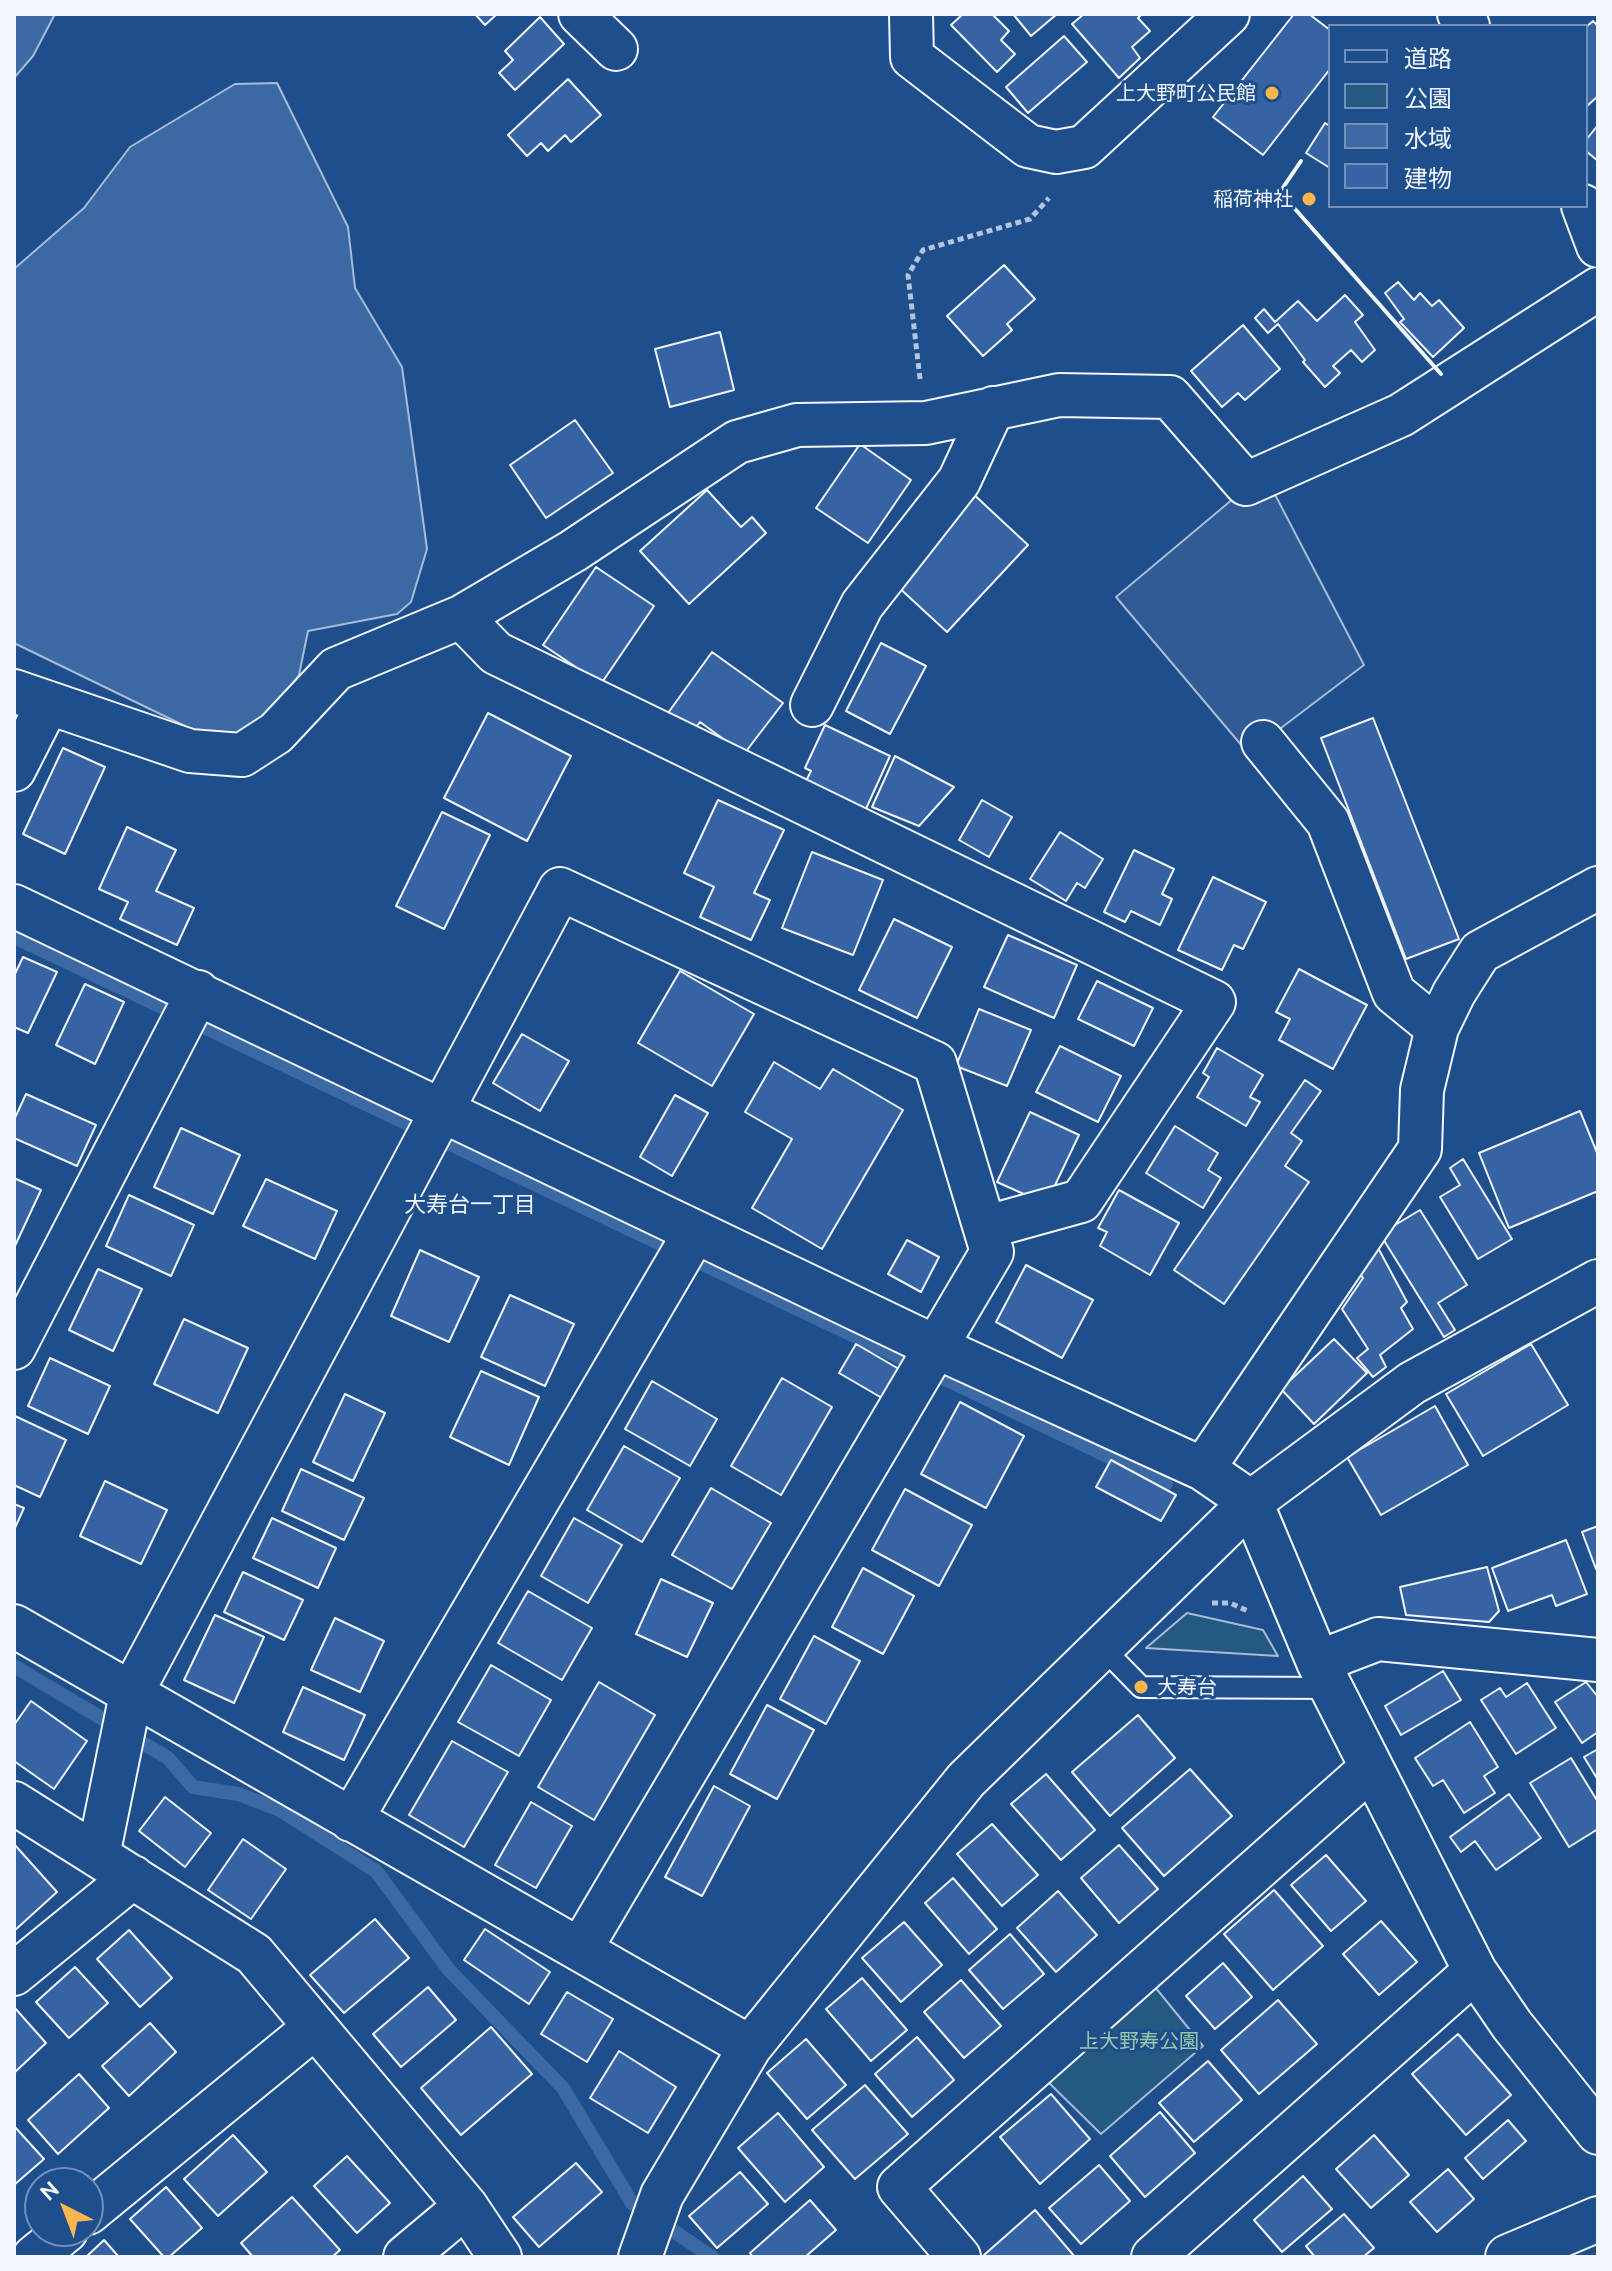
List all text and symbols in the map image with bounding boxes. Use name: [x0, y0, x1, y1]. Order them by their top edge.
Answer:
legend: [1328, 24, 1588, 208]
text: 道路: [1404, 45, 1452, 72]
place label: 上大野町公民館: [1116, 81, 1256, 105]
marker: 上大野町公民館: [1263, 84, 1281, 102]
text: 公園: [1404, 85, 1452, 112]
text: 水域: [1404, 125, 1452, 152]
text: 建物: [1404, 165, 1452, 192]
place label: 稲荷神社: [1213, 187, 1293, 211]
marker: 稲荷神社: [1300, 190, 1318, 208]
district label: 大寿台一丁目: [404, 1192, 536, 1218]
place label: 大寿台: [1157, 1675, 1217, 1699]
marker: 大寿台: [1132, 1678, 1150, 1696]
park label: 上大野寿公園: [1079, 2029, 1199, 2053]
north arrow: [24, 2167, 104, 2247]
text: N: [34, 2176, 63, 2205]

